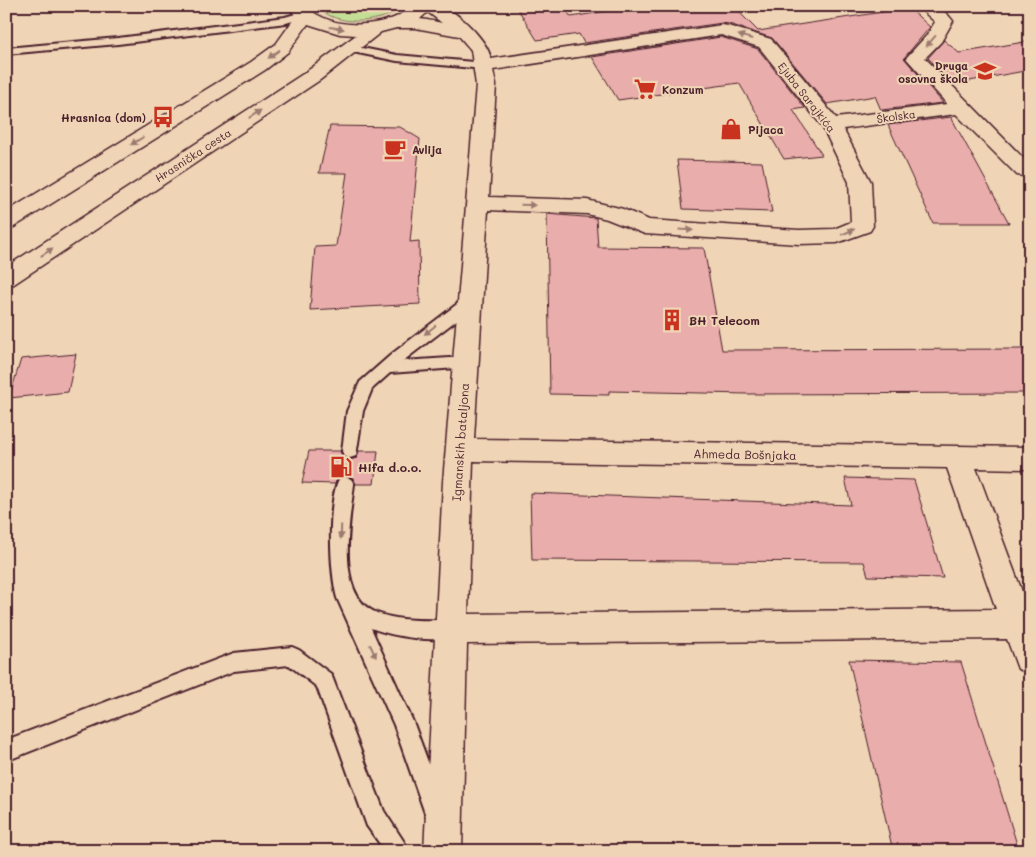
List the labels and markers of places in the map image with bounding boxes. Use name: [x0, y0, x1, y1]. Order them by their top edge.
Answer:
place label: Druga osovna škola: [898, 58, 968, 86]
school or university icon: Druga osovna škola: [972, 58, 998, 84]
supermarket icon: Konzum: [632, 76, 658, 102]
place label: Konzum: [662, 82, 704, 97]
bus stop icon: Hrasnica (dom): [150, 104, 176, 130]
place label: Hrasnica (dom): [61, 110, 146, 125]
shop icon: Pijaca: [718, 116, 744, 142]
place label: Pijaca: [748, 122, 784, 137]
cafe icon: Avlija: [382, 136, 408, 162]
place label: Avlija: [412, 142, 442, 157]
building icon: BH Telecom: [659, 307, 685, 333]
place label: BH Telecom: [689, 312, 760, 328]
fuel station icon: Hifa d.o.o.: [328, 454, 354, 480]
place label: Hifa d.o.o.: [358, 459, 422, 475]

